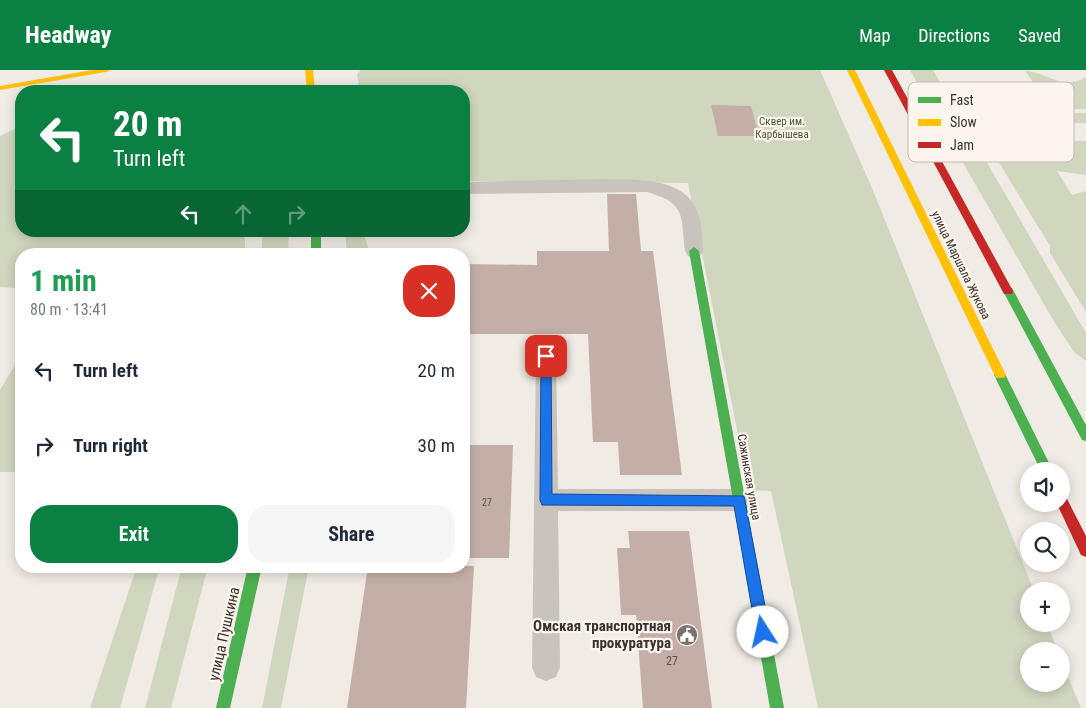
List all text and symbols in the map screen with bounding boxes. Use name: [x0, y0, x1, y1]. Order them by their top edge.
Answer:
text: Headway: [25, 21, 111, 49]
text: Map: [859, 25, 890, 46]
text: Directions: [918, 25, 990, 46]
text: Saved: [1018, 25, 1061, 46]
legend: [908, 82, 1074, 162]
text: Fast: [950, 92, 974, 108]
text: 20 m: [113, 104, 182, 145]
icon: left: [30, 105, 95, 170]
text: Slow: [950, 114, 977, 130]
park label: Сквер им. Карбышева: [755, 115, 809, 141]
text: Jam: [950, 137, 974, 153]
text: Turn left: [113, 146, 185, 171]
icon: left: [176, 200, 204, 228]
icon: ahead: [229, 200, 257, 228]
icon: right: [282, 200, 310, 228]
street label: улица Маршала Жукова: [929, 208, 994, 322]
text: 1 min: [30, 263, 97, 298]
button: close: [403, 265, 455, 317]
text: 80 m · 13:41: [30, 300, 108, 319]
pin: [525, 335, 567, 377]
icon: arrive: [532, 342, 560, 370]
icon: left: [30, 357, 58, 385]
text: Turn left: [73, 359, 138, 382]
text: 20 m: [418, 359, 455, 382]
icon: right: [30, 432, 58, 460]
street label: Сажинская улица: [735, 433, 764, 521]
text: Turn right: [73, 434, 148, 457]
text: 30 m: [418, 434, 455, 457]
map controls: [1020, 462, 1070, 692]
button: sound: [1020, 462, 1070, 512]
house number: 27: [482, 497, 492, 508]
button: Exit: [30, 505, 238, 563]
button: Share: [248, 505, 455, 563]
button: search: [1020, 522, 1070, 572]
button: +: [1020, 582, 1070, 632]
street label: улица Пушкина: [204, 585, 244, 683]
position arrow: [736, 605, 788, 657]
place label: Омская транспортная прокуратура: [533, 617, 671, 652]
public building icon: Омская транспортная прокуратура: [675, 623, 699, 647]
button: −: [1020, 642, 1070, 692]
house number: 27: [666, 654, 678, 668]

